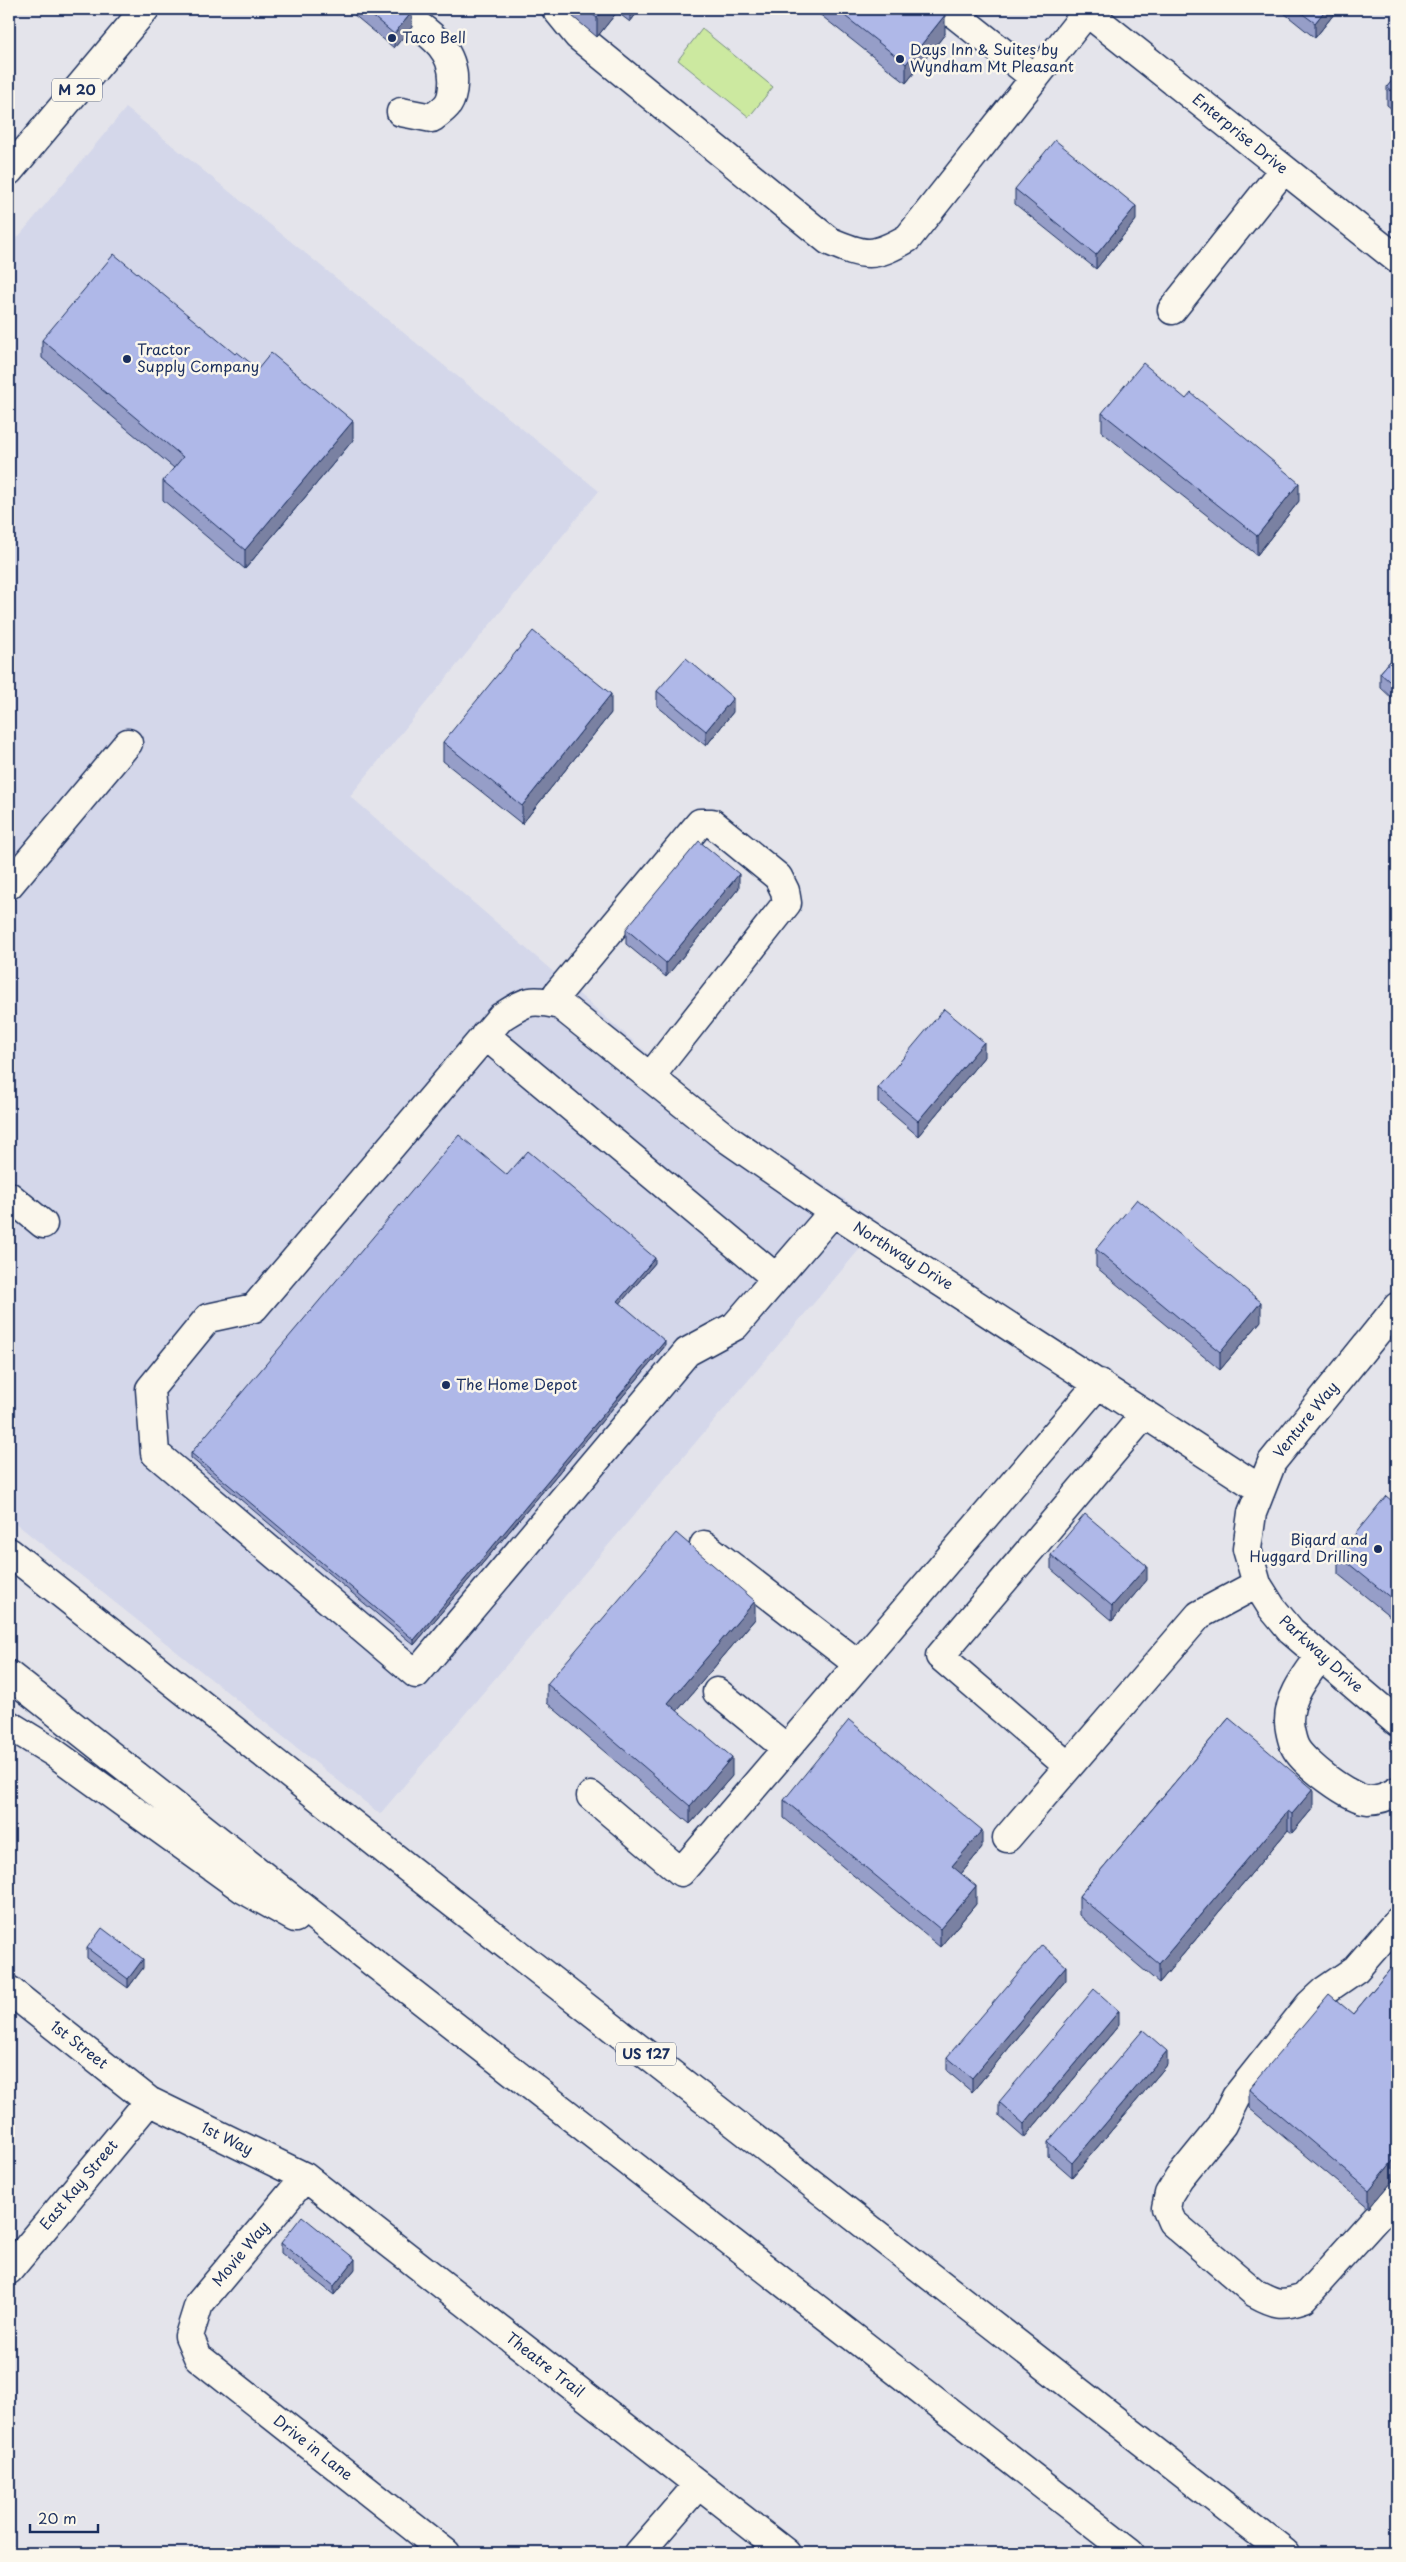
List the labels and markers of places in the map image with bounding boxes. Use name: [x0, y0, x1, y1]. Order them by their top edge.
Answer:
place label: Taco Bell: [402, 25, 466, 48]
marker: Taco Bell: [386, 32, 398, 44]
place label: Days Inn & Suites by Wyndham Mt Pleasant: [910, 37, 1074, 77]
marker: Days Inn & Suites by Wyndham Mt Pleasant: [894, 53, 906, 65]
place label: Tractor Supply Company: [137, 337, 259, 377]
marker: Tractor Supply Company: [121, 353, 133, 365]
place label: The Home Depot: [456, 1372, 577, 1395]
marker: The Home Depot: [440, 1379, 452, 1391]
place label: Bigard and Huggard Drilling: [1249, 1527, 1368, 1567]
marker: Bigard and Huggard Drilling: [1372, 1543, 1384, 1555]

